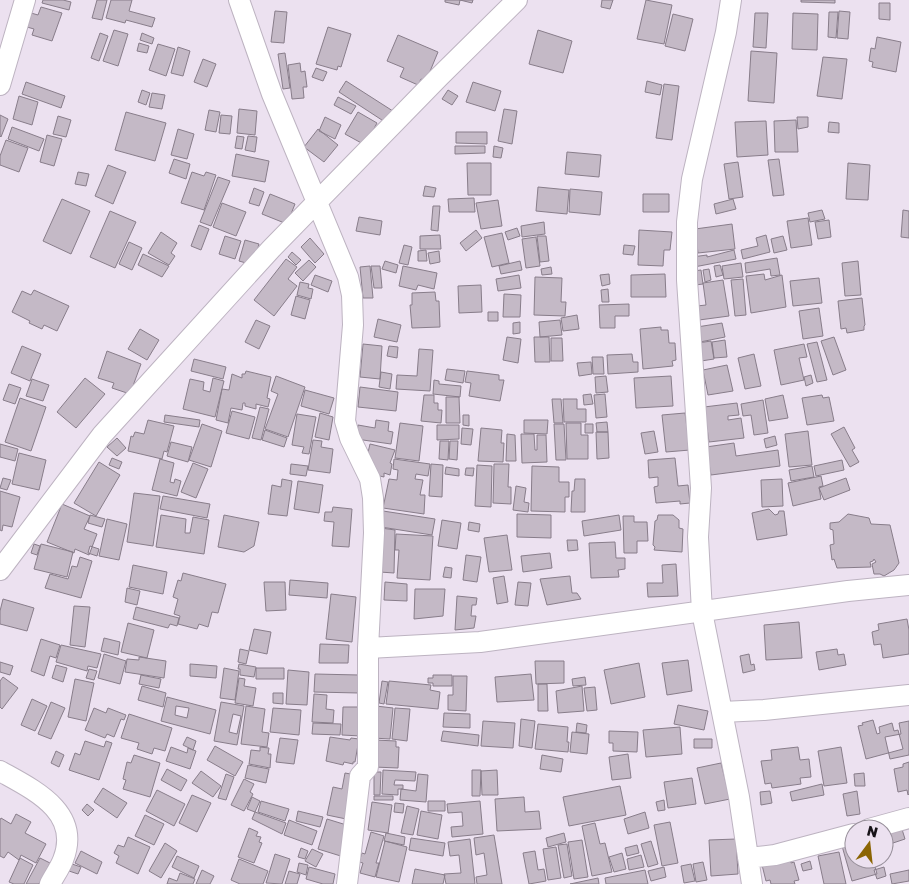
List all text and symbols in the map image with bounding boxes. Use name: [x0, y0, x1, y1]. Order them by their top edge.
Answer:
north arrow: [844, 819, 894, 869]
text: N: [865, 821, 880, 841]

